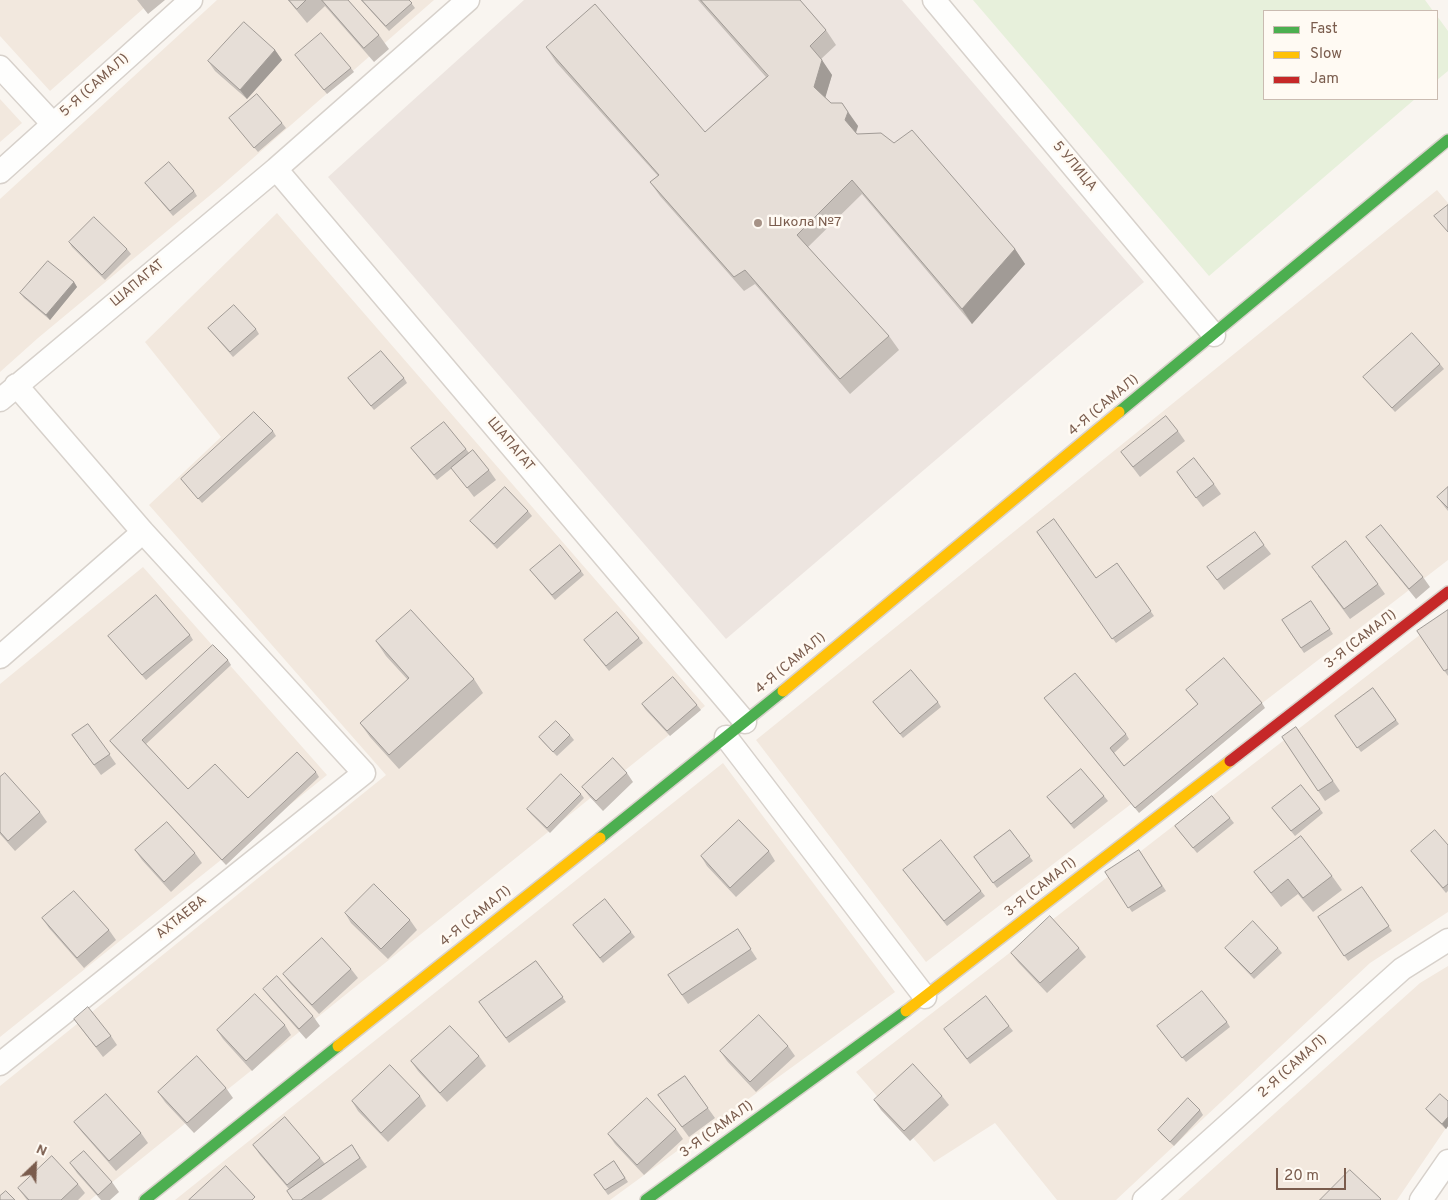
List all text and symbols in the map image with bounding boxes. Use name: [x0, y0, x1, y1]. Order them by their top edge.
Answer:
legend: [1263, 10, 1438, 100]
text: Fast: [1310, 20, 1338, 39]
text: Slow: [1310, 45, 1342, 64]
street label: 5-Я (САМАЛ): [57, 51, 133, 121]
text: Jam: [1310, 70, 1339, 89]
street label: 5 УЛИЦА: [1048, 138, 1100, 196]
place label: Школа №7: [768, 215, 841, 231]
marker: Школа №7: [752, 217, 764, 229]
street label: ШАПАГАТ: [108, 257, 168, 311]
street label: 4-Я (САМАЛ): [1065, 372, 1143, 440]
street label: ШАПАГАТ: [483, 415, 537, 475]
street label: 3-Я (САМАЛ): [1322, 607, 1400, 673]
street label: 4-Я (САМАЛ): [752, 630, 830, 698]
street label: 3-Я (САМАЛ): [1002, 855, 1080, 921]
street label: 4-Я (САМАЛ): [437, 883, 515, 951]
street label: АХТАЕВА: [153, 893, 211, 943]
street label: 2-Я (САМАЛ): [1255, 1032, 1331, 1102]
street label: 3-Я (САМАЛ): [677, 1098, 757, 1162]
north arrow: [10, 1140, 60, 1190]
text: N: [33, 1141, 49, 1161]
scale bar: [1278, 1158, 1348, 1190]
text: 20 m: [1284, 1167, 1319, 1186]

